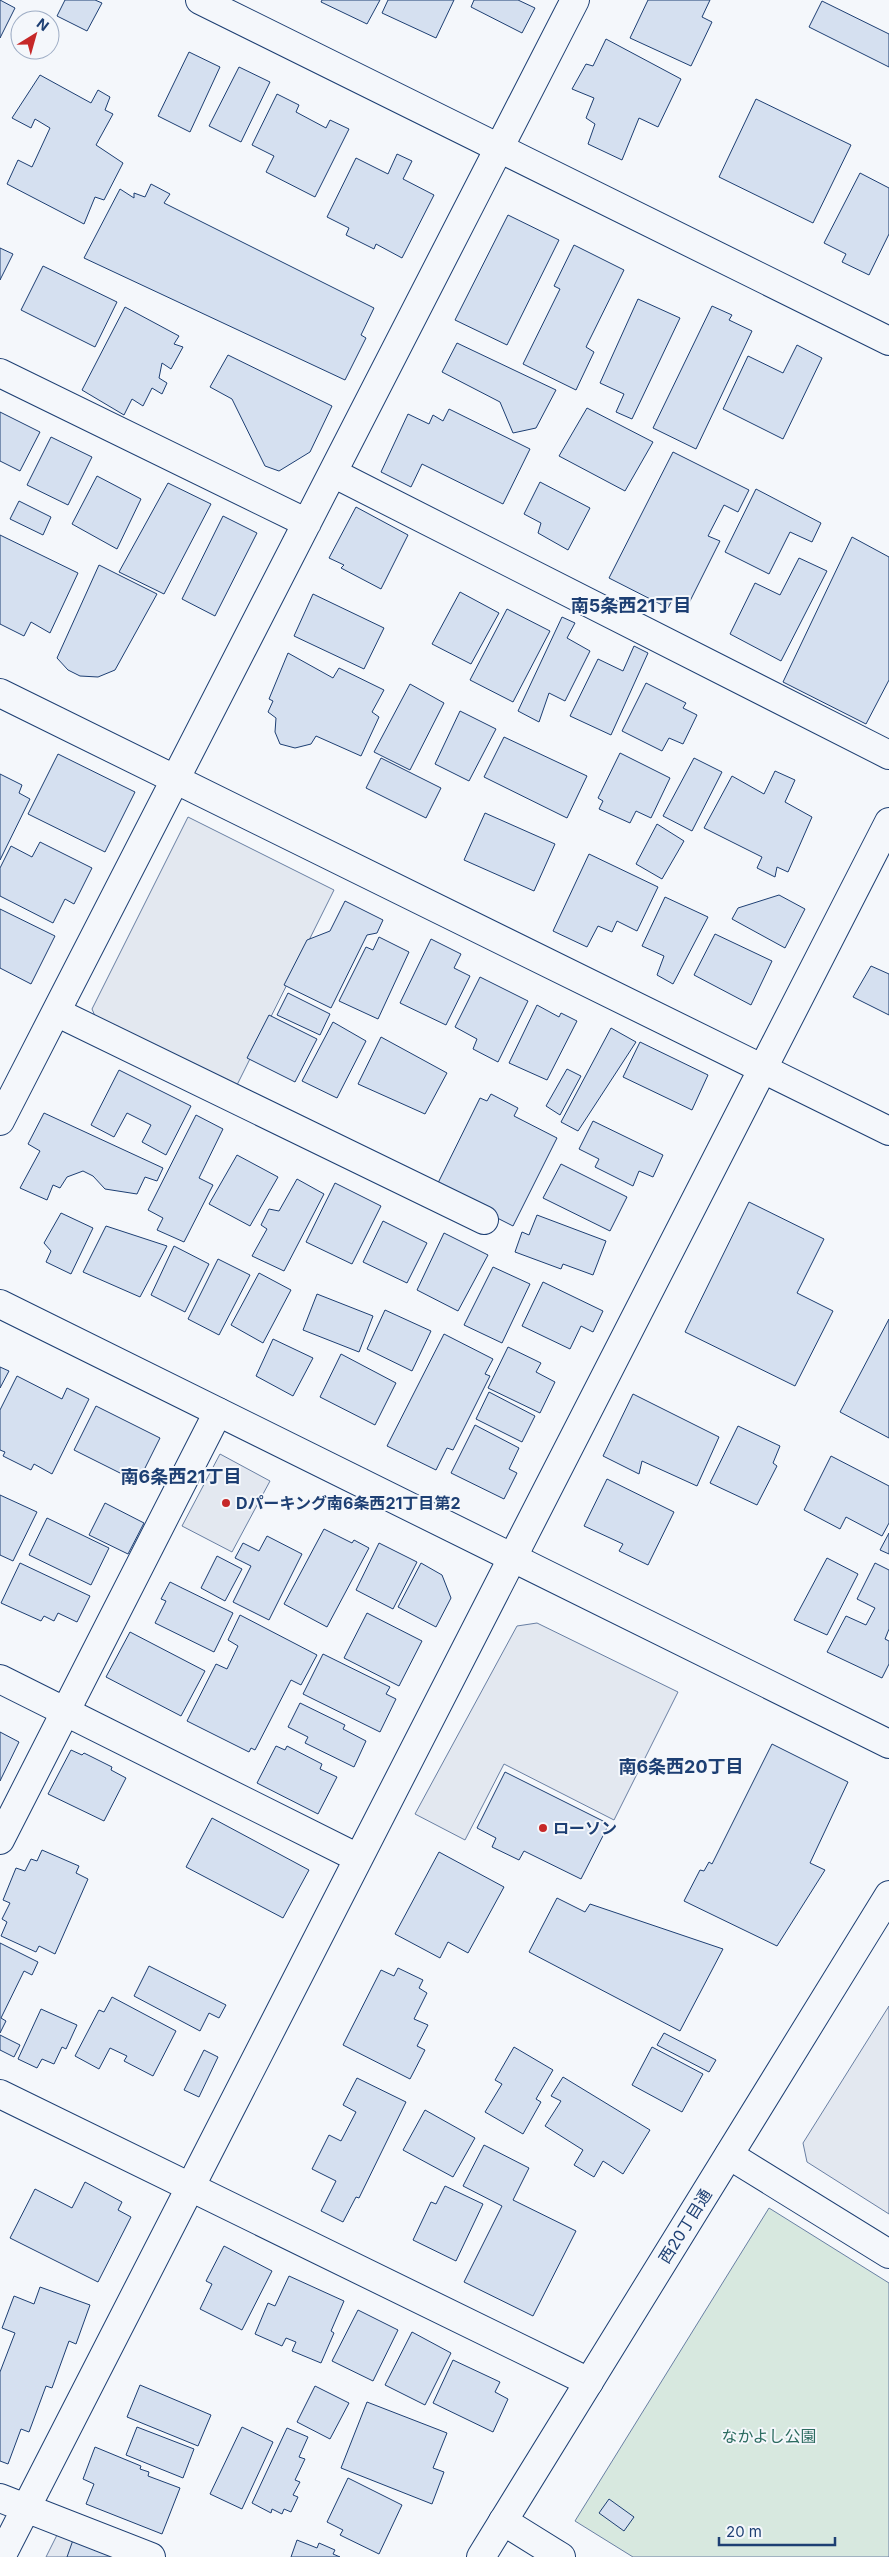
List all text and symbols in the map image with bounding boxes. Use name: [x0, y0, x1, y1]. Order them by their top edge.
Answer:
north arrow: [10, 10, 60, 60]
text: N: [34, 14, 53, 34]
district label: 南5条西21丁目: [571, 595, 691, 616]
district label: 南6条西21丁目: [121, 1466, 241, 1487]
place label: Dパーキング南6条西21丁目第2: [236, 1493, 461, 1513]
marker: Dパーキング南6条西21丁目第2: [220, 1497, 232, 1509]
district label: 南6条西20丁目: [618, 1756, 744, 1777]
place label: ローソン: [553, 1818, 617, 1838]
marker: ローソン: [537, 1822, 549, 1834]
street label: 西20丁目通: [654, 2185, 716, 2267]
park label: なかよし公園: [721, 2426, 817, 2446]
scale bar: [719, 2514, 835, 2546]
text: 20 m: [726, 2522, 762, 2541]

